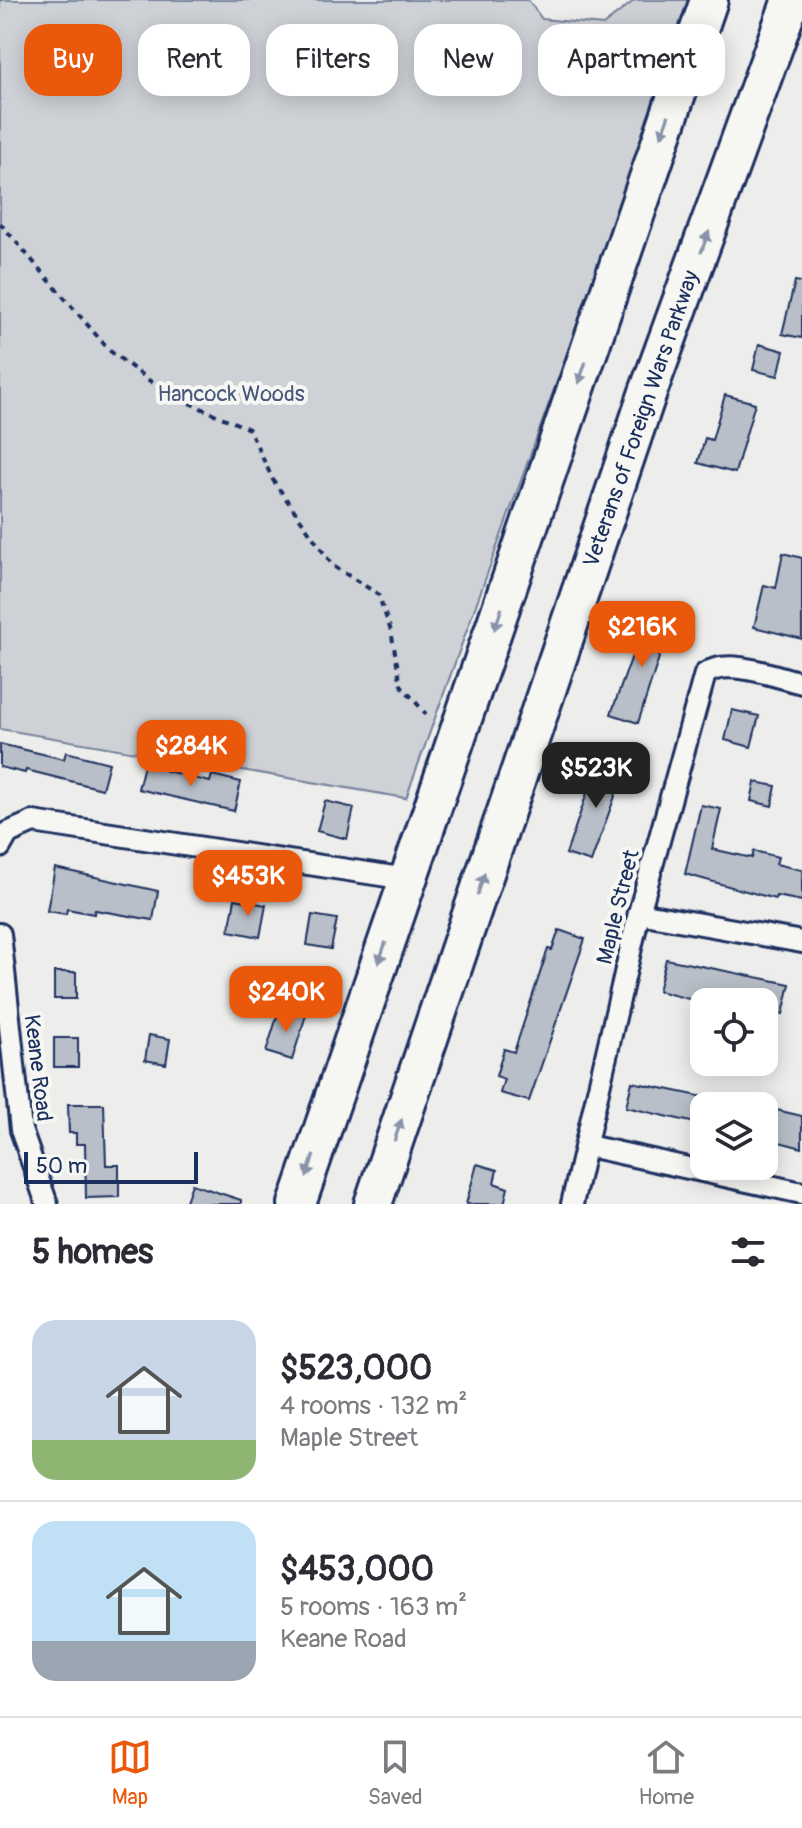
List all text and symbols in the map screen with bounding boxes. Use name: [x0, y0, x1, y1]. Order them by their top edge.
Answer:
chip: Buy: [24, 24, 122, 96]
chip: Rent: [138, 24, 250, 96]
chip: Filters: [266, 24, 398, 96]
chip: New: [414, 24, 522, 96]
chip: Apartment: [538, 24, 725, 96]
one-way arrow: [659, 115, 671, 139]
one-way arrow: [699, 229, 711, 253]
street label: Veterans of Foreign Wars Parkway: [577, 267, 705, 571]
one-way arrow: [575, 361, 587, 385]
park label: Hancock Woods: [157, 380, 305, 408]
pin: $216K: [586, 601, 698, 669]
one-way arrow: [492, 607, 504, 631]
text: $216K: [607, 611, 677, 643]
pin: $284K: [135, 720, 247, 788]
text: $284K: [155, 730, 227, 762]
pin: $523K: [540, 742, 652, 810]
text: $523K: [560, 752, 632, 784]
street label: Maple Street: [590, 847, 646, 967]
pin: $453K: [192, 850, 304, 918]
text: $453K: [211, 860, 285, 892]
one-way arrow: [476, 872, 488, 896]
one-way arrow: [376, 941, 388, 965]
pin: $240K: [230, 966, 342, 1034]
text: $240K: [247, 976, 325, 1008]
map controls: [690, 988, 778, 1180]
button: locate: [690, 988, 778, 1076]
street label: Keane Road: [18, 1013, 58, 1123]
button: layers: [690, 1092, 778, 1180]
one-way arrow: [393, 1118, 405, 1142]
scale bar: [24, 1148, 198, 1184]
text: 50 m: [36, 1152, 87, 1180]
one-way arrow: [303, 1154, 315, 1178]
icon: filters: [726, 1230, 770, 1274]
text: 5 homes: [32, 1231, 153, 1274]
text: $523,000: [280, 1347, 432, 1390]
icon: home: [96, 1352, 192, 1448]
text: 4 rooms · 132 m²: [280, 1390, 468, 1422]
text: Maple Street: [280, 1422, 418, 1454]
text: $453,000: [280, 1548, 434, 1591]
icon: home: [96, 1553, 192, 1649]
text: 5 rooms · 163 m²: [280, 1591, 467, 1623]
text: Keane Road: [280, 1623, 407, 1655]
tab: Map: [108, 1735, 152, 1811]
tab: Saved: [368, 1735, 423, 1811]
tab: Home: [639, 1735, 694, 1811]

